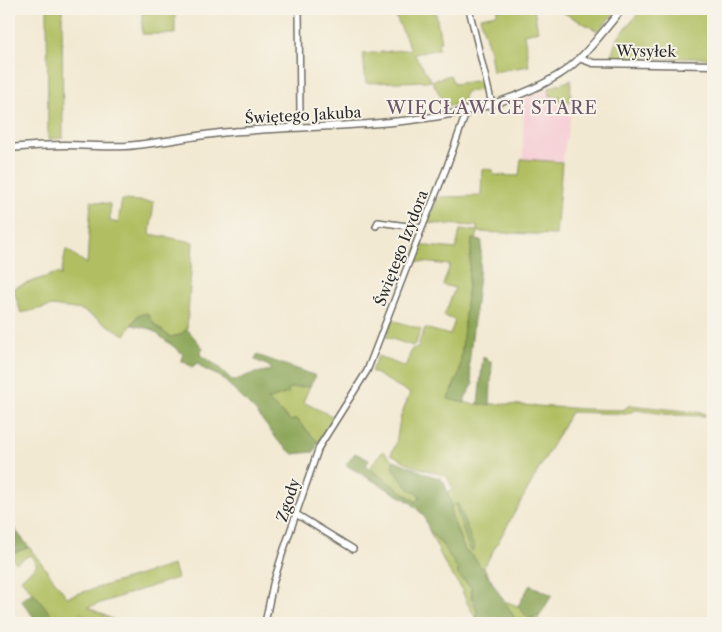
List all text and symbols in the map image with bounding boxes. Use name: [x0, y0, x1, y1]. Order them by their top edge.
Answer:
street label: Wysyłek: [615, 41, 678, 61]
district label: WIĘCŁAWICE STARE: [385, 97, 598, 119]
street label: Świętego Jakuba: [244, 102, 362, 128]
street label: Świętego Izydora: [370, 187, 432, 309]
street label: Zgody: [272, 475, 304, 524]

